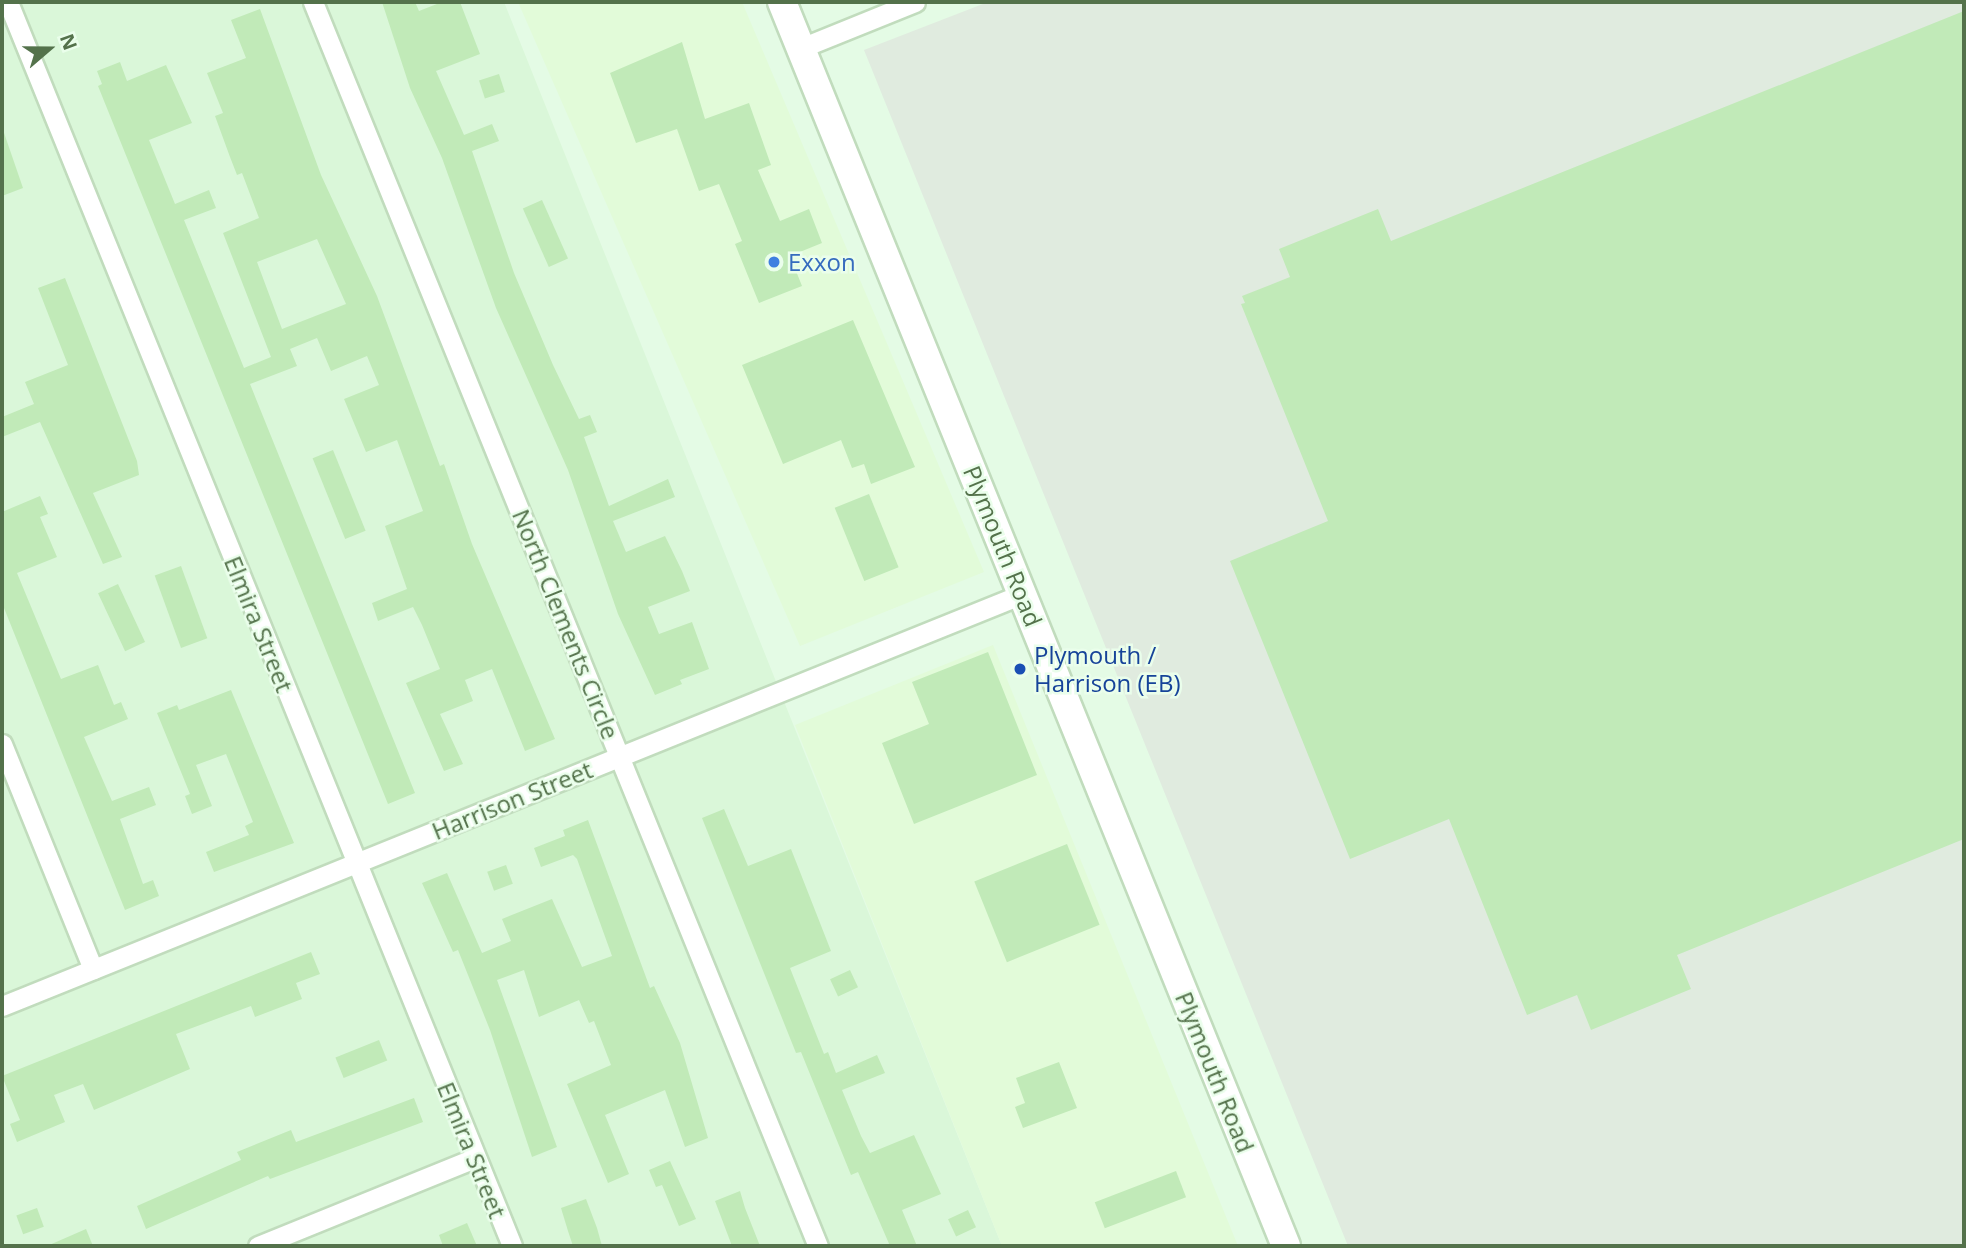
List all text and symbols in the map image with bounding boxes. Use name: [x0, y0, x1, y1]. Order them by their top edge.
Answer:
north arrow: [14, 14, 84, 84]
text: N: [54, 30, 84, 54]
place label: Exxon: [788, 248, 856, 276]
marker: Exxon: [766, 254, 782, 270]
street label: Plymouth Road: [958, 461, 1048, 631]
street label: North Clements Circle: [507, 505, 625, 743]
street label: Elmira Street: [219, 552, 299, 696]
place label: Plymouth / Harrison (EB): [1034, 641, 1181, 697]
marker: Plymouth / Harrison (EB): [1012, 661, 1028, 677]
street label: Harrison Street: [428, 755, 596, 845]
street label: Plymouth Road: [1170, 987, 1260, 1157]
street label: Elmira Street: [432, 1078, 512, 1222]

